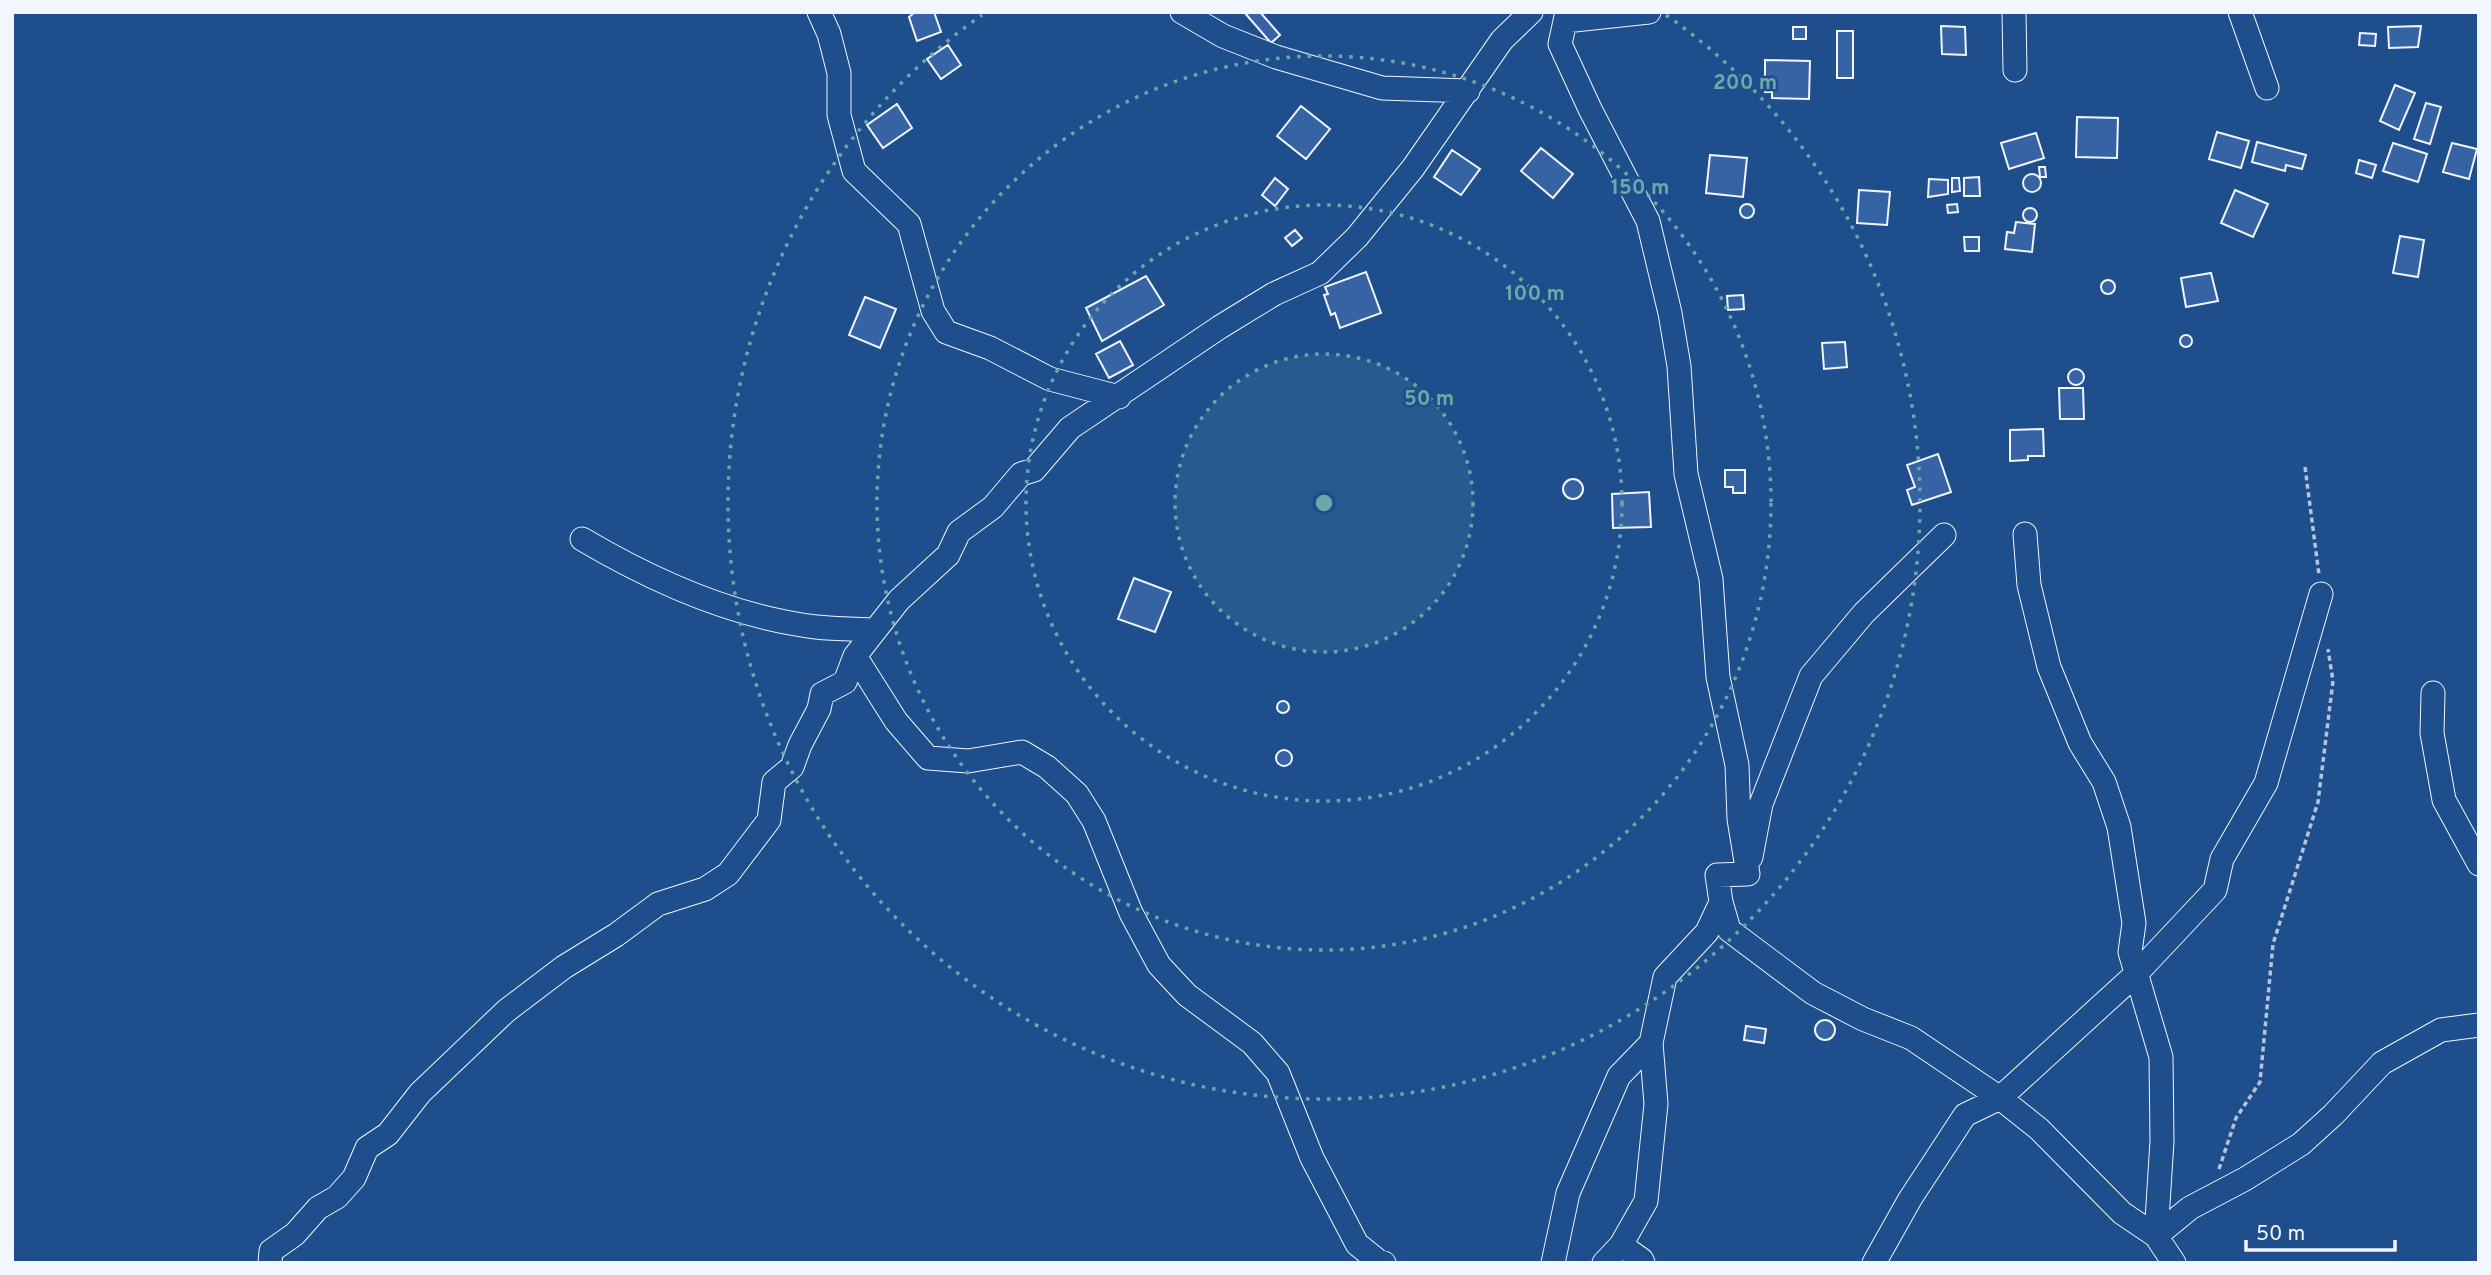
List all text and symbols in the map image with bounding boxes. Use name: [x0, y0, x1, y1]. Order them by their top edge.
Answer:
text: 200 m: [1713, 70, 1777, 97]
text: 150 m: [1611, 175, 1669, 202]
text: 100 m: [1505, 281, 1565, 308]
text: 50 m: [1404, 386, 1454, 413]
centre of rings: [1312, 491, 1336, 515]
scale bar: [2246, 1208, 2395, 1252]
text: 50 m: [2256, 1221, 2305, 1248]

